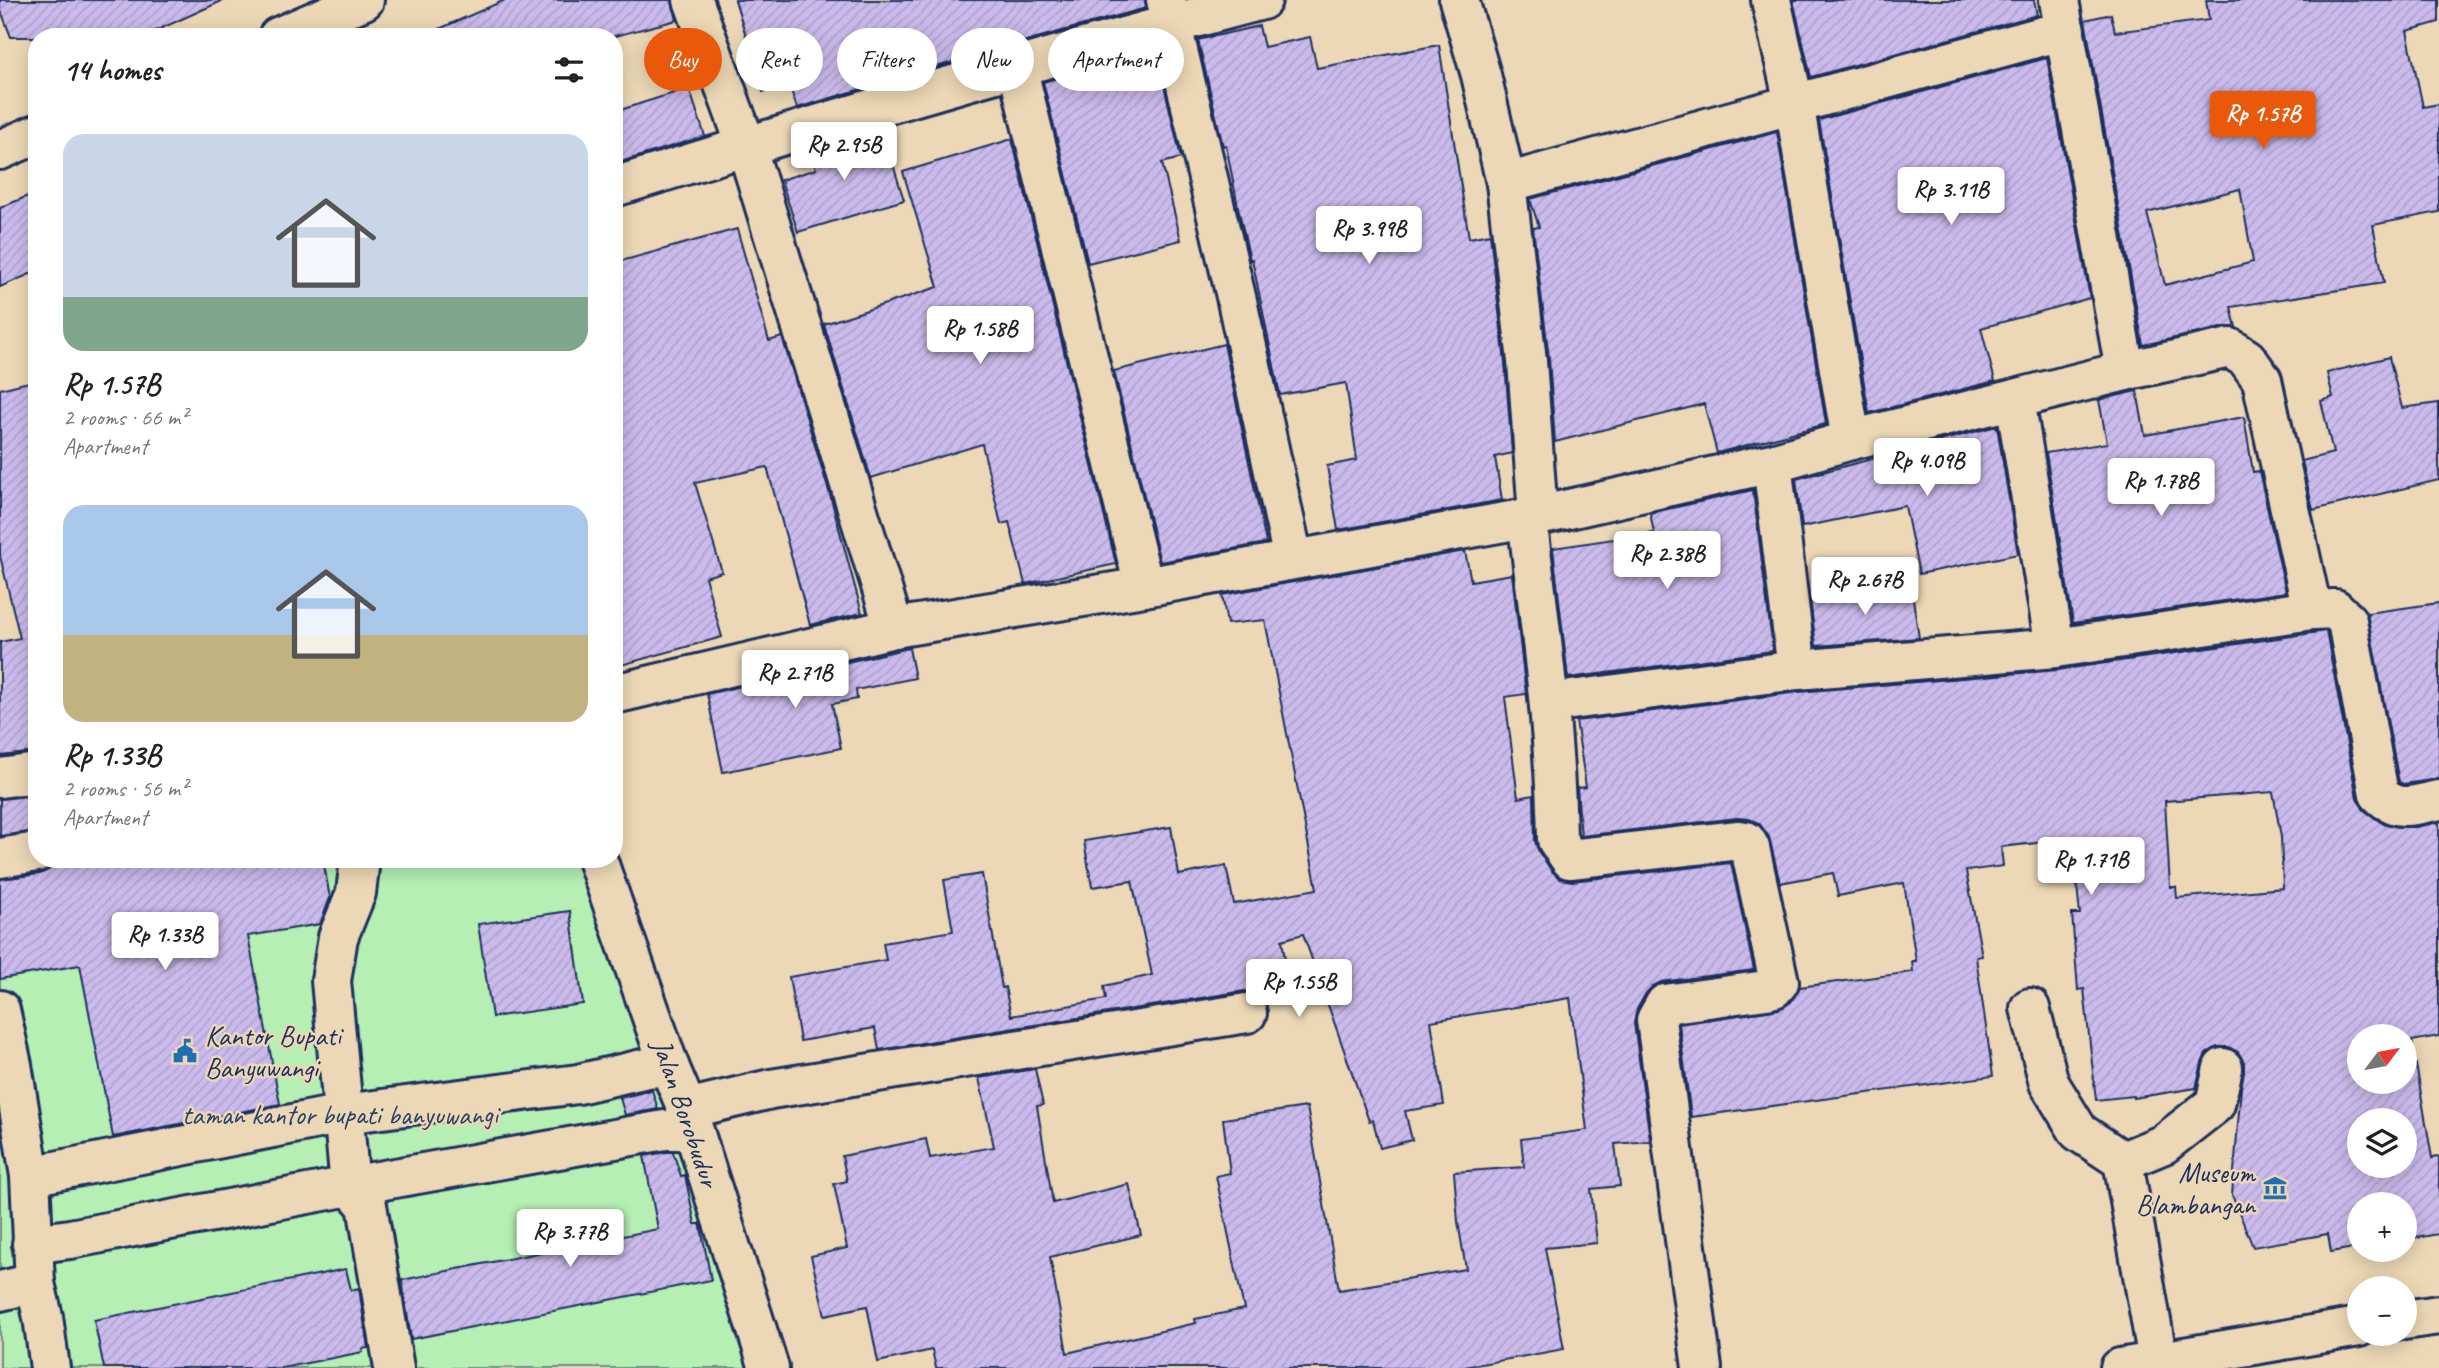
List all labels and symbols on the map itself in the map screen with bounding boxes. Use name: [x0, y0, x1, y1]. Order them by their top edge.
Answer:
pin: Rp 1.57B: [2191, 92, 2335, 151]
pin: Rp 2.95B: [772, 122, 916, 182]
pin: Rp 3.11B: [1879, 168, 2023, 227]
pin: Rp 3.99B: [1297, 206, 1441, 266]
pin: Rp 1.58B: [908, 306, 1052, 366]
pin: Rp 4.09B: [1855, 438, 1999, 498]
pin: Rp 1.78B: [2089, 458, 2233, 518]
pin: Rp 2.38B: [1595, 532, 1739, 591]
pin: Rp 2.67B: [1793, 558, 1937, 617]
pin: Rp 2.71B: [723, 650, 867, 710]
pin: Rp 1.71B: [2019, 838, 2163, 897]
pin: Rp 1.33B: [93, 912, 237, 972]
pin: Rp 1.55B: [1227, 960, 1371, 1019]
place label: Kantor Bupati Banyuwangi: [205, 1018, 345, 1085]
north arrow: [2347, 1024, 2417, 1094]
street label: Jalan Borobudur: [644, 1033, 728, 1193]
public building icon: Kantor Bupati Banyuwangi: [171, 1037, 199, 1065]
park label: taman kantor bupati banyuwangi: [182, 1097, 502, 1132]
place label: Museum Blambangan: [2136, 1155, 2257, 1222]
museum icon: Museum Blambangan: [2261, 1174, 2289, 1202]
pin: Rp 3.77B: [498, 1210, 642, 1269]

